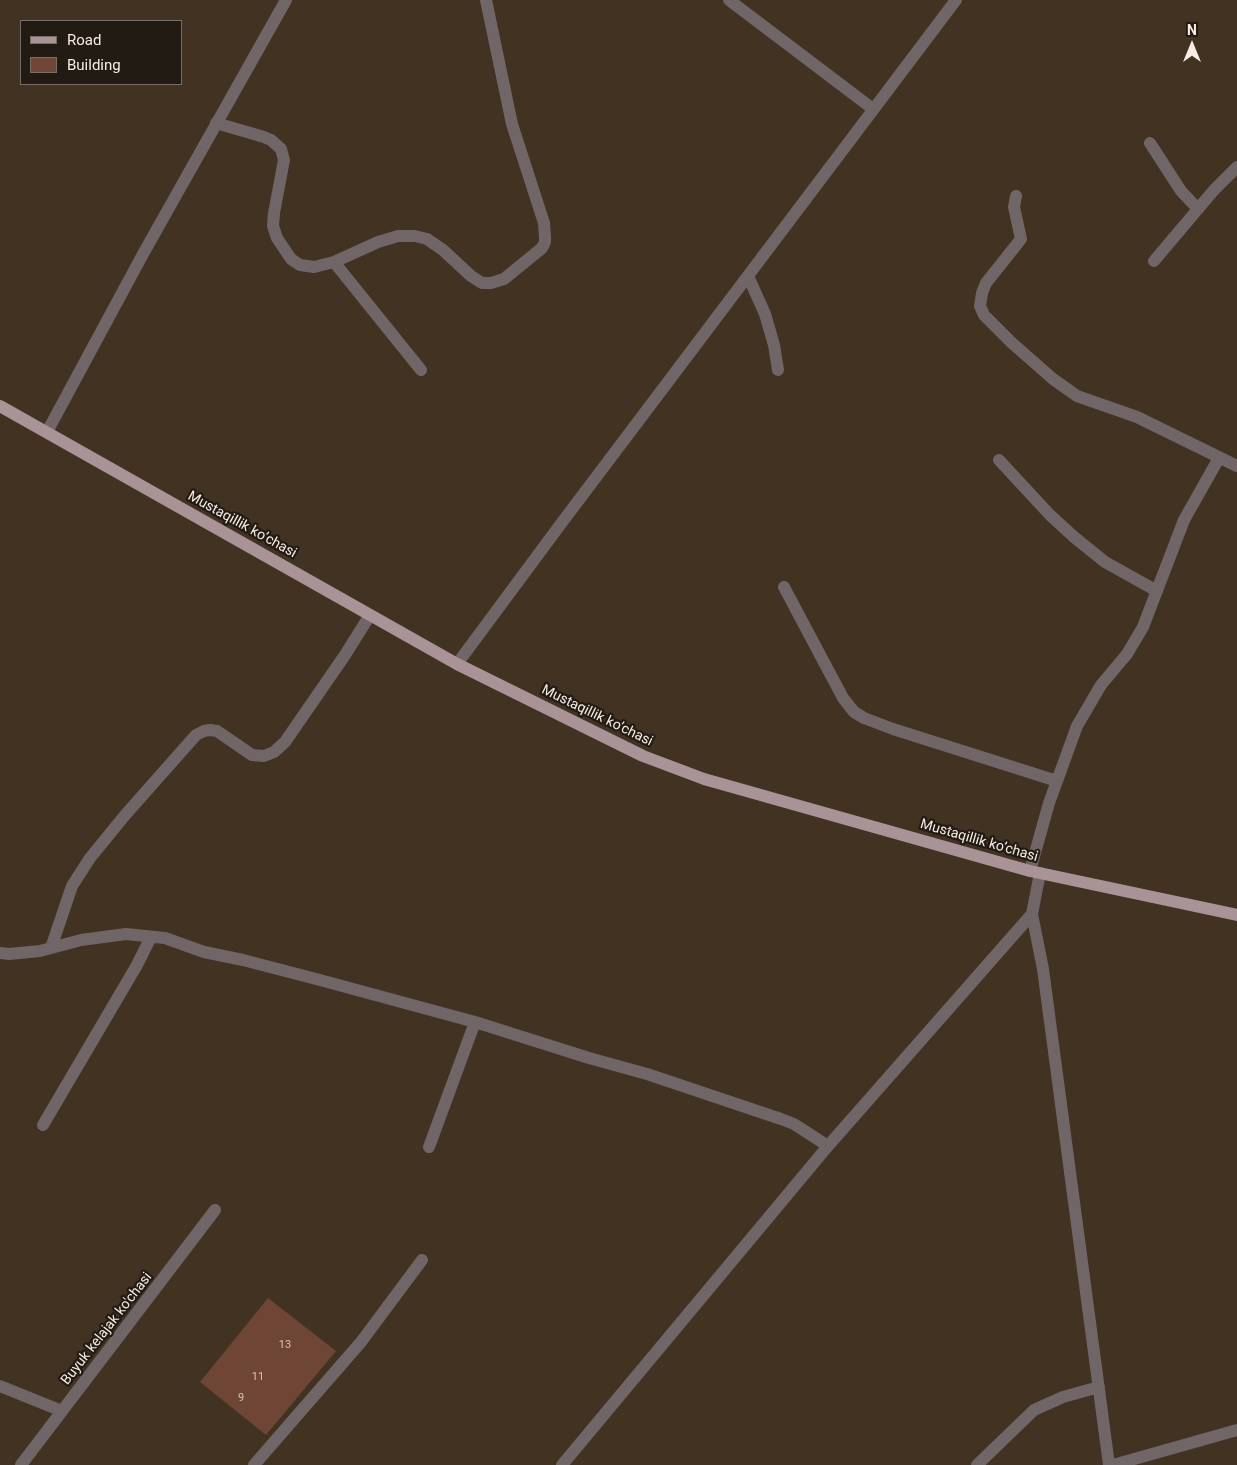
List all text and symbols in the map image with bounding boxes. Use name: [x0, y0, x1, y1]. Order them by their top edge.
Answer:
legend: [20, 20, 182, 85]
north arrow: [1167, 20, 1217, 70]
text: N: [1187, 22, 1197, 38]
text: Road: [67, 31, 101, 49]
text: Building: [67, 56, 121, 74]
street label: Mustaqillik ko’chasi: [185, 488, 299, 562]
street label: Mustaqillik ko’chasi: [539, 682, 655, 750]
street label: Mustaqillik ko’chasi: [918, 816, 1040, 866]
street label: Buyuk kelajak ko'chasi: [58, 1270, 156, 1388]
house number: 13: [279, 1338, 291, 1352]
house number: 11: [252, 1370, 264, 1384]
house number: 9: [238, 1391, 244, 1405]

